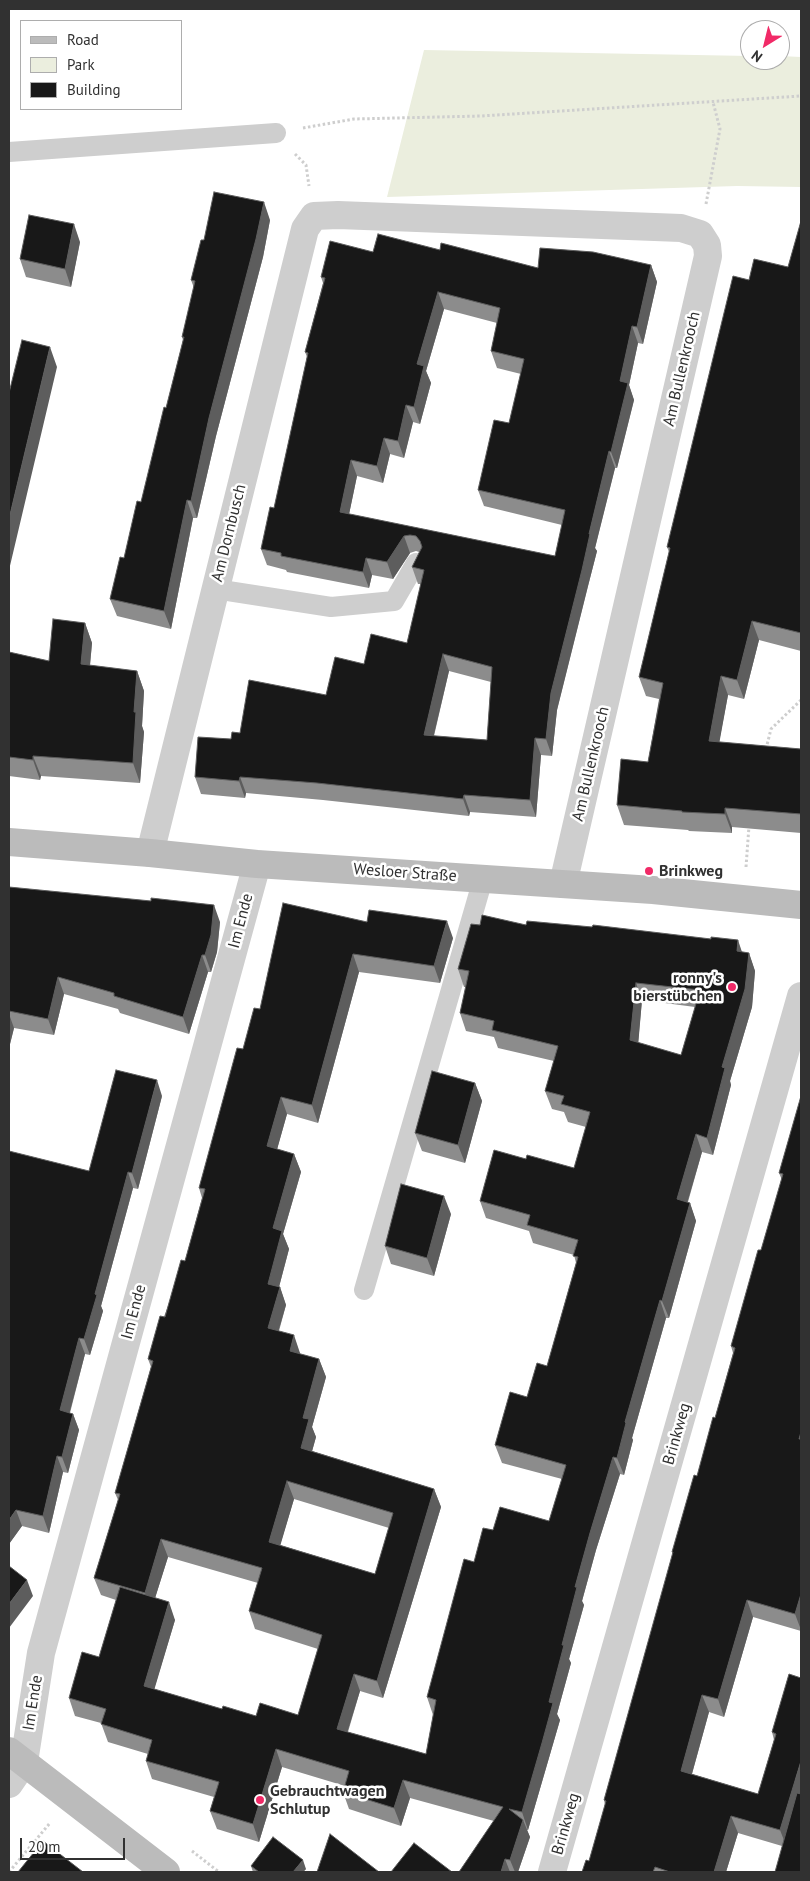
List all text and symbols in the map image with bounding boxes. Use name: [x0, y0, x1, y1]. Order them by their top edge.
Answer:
legend: [20, 20, 182, 110]
north arrow: [740, 20, 790, 70]
text: Road: [67, 30, 99, 49]
text: N: [748, 46, 766, 66]
text: Park: [67, 55, 95, 74]
text: Building: [67, 80, 121, 99]
street label: Am Bullenkrooch: [659, 310, 705, 428]
street label: Am Dornbusch: [208, 482, 250, 584]
street label: Am Bullenkrooch: [568, 705, 614, 823]
street label: Wesloer Straße: [353, 860, 457, 886]
place label: Brinkweg: [659, 861, 723, 881]
marker: Brinkweg: [643, 865, 655, 877]
street label: Im Ende: [224, 891, 258, 951]
place label: ronny's bierstübchen: [633, 968, 722, 1006]
marker: ronny's bierstübchen: [726, 981, 738, 993]
street label: Im Ende: [117, 1282, 151, 1342]
street label: Brinkweg: [659, 1401, 695, 1467]
street label: Im Ende: [19, 1674, 47, 1732]
place label: Gebrauchtwagen Schlutup: [270, 1781, 384, 1819]
street label: Brinkweg: [548, 1791, 584, 1857]
marker: Gebrauchtwagen Schlutup: [254, 1794, 266, 1806]
scale bar: [22, 1828, 128, 1860]
text: 20 m: [28, 1837, 61, 1856]

